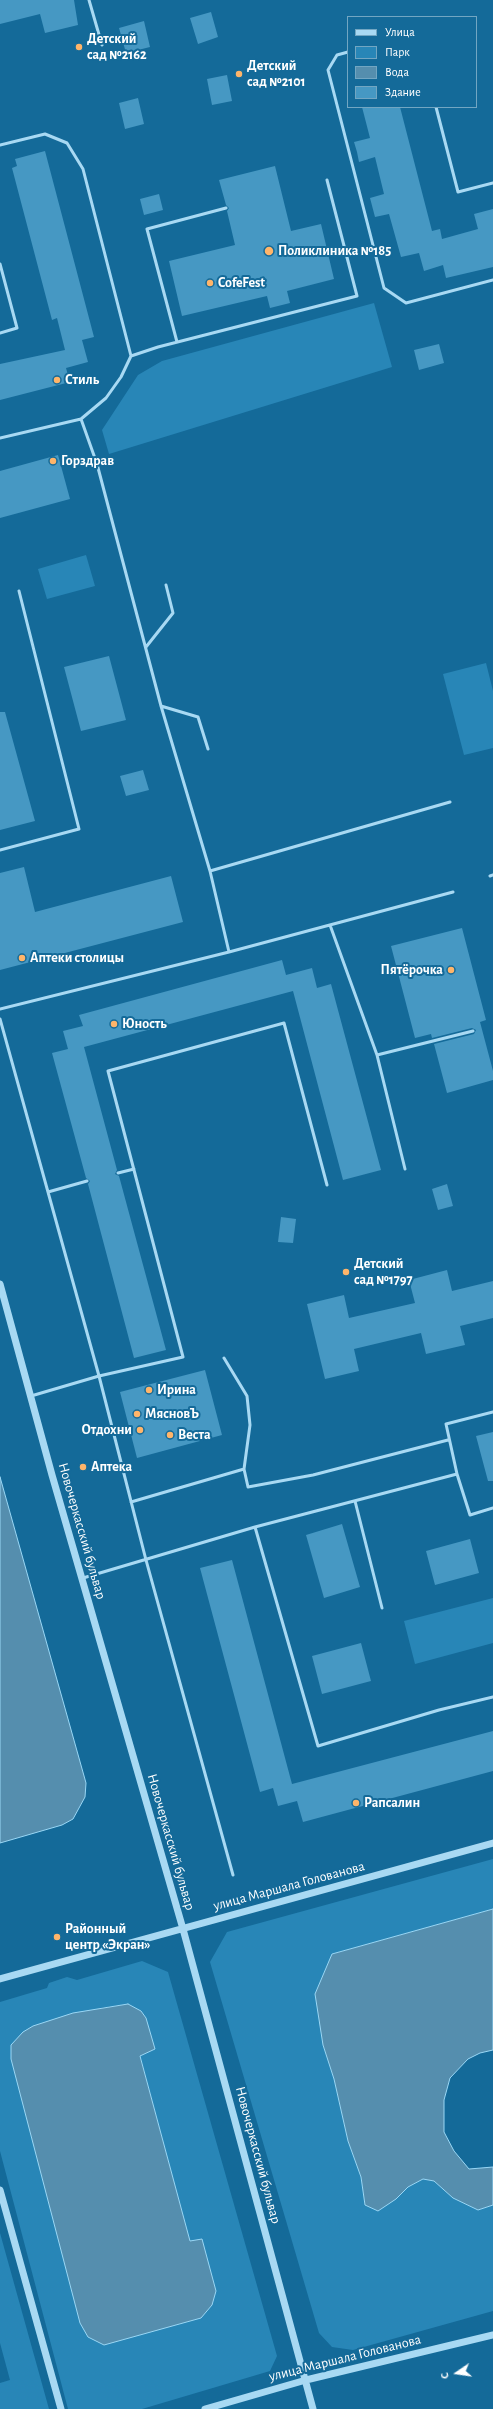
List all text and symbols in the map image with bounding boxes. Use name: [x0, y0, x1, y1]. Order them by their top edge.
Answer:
legend: [347, 16, 477, 108]
text: Улица: [385, 26, 415, 38]
place label: Детский сад №2162: [87, 31, 147, 64]
marker: Детский сад №2162: [74, 42, 84, 52]
text: Парк: [385, 46, 410, 58]
place label: Детский сад №2101: [247, 58, 306, 90]
text: Вода: [385, 66, 409, 78]
marker: Детский сад №2101: [234, 69, 244, 79]
text: Здание: [385, 86, 421, 98]
place label: Поликлиника №185: [278, 243, 391, 259]
marker: Поликлиника №185: [263, 245, 275, 257]
place label: CofeFest: [218, 275, 265, 291]
marker: CofeFest: [205, 278, 215, 288]
place label: Стиль: [65, 372, 99, 388]
marker: Стиль: [52, 375, 62, 385]
place label: Горздрав: [61, 453, 114, 469]
marker: Горздрав: [48, 456, 58, 466]
place label: Аптеки столицы: [30, 950, 124, 966]
marker: Аптеки столицы: [17, 953, 27, 963]
place label: Пятёрочка: [381, 962, 443, 978]
marker: Пятёрочка: [446, 965, 456, 975]
place label: Юность: [122, 1016, 167, 1032]
marker: Юность: [109, 1019, 119, 1029]
place label: Детский сад №1797: [354, 1256, 413, 1288]
marker: Детский сад №1797: [341, 1267, 351, 1277]
place label: Ирина: [157, 1382, 196, 1398]
marker: Ирина: [144, 1385, 154, 1395]
place label: МясновЪ: [145, 1406, 199, 1422]
marker: МясновЪ: [132, 1409, 142, 1419]
place label: Отдохни: [81, 1422, 132, 1438]
marker: Отдохни: [135, 1425, 145, 1435]
place label: Веста: [178, 1427, 211, 1443]
marker: Веста: [165, 1430, 175, 1440]
place label: Аптека: [91, 1459, 132, 1475]
street label: Новочеркасский бульвар: [54, 1461, 110, 1601]
marker: Аптека: [78, 1462, 88, 1472]
street label: Новочеркасский бульвар: [143, 1772, 199, 1912]
place label: Рапсалин: [364, 1795, 420, 1811]
marker: Рапсалин: [351, 1798, 361, 1808]
street label: улица Маршала Голованова: [211, 1858, 367, 1914]
place label: Районный центр «Экран»: [65, 1921, 151, 1954]
marker: Районный центр «Экран»: [52, 1932, 62, 1942]
street label: Новочеркасский бульвар: [232, 2085, 284, 2225]
street label: улица Маршала Голованова: [267, 2331, 423, 2385]
north arrow: [437, 2353, 477, 2393]
text: С: [439, 2372, 451, 2380]

